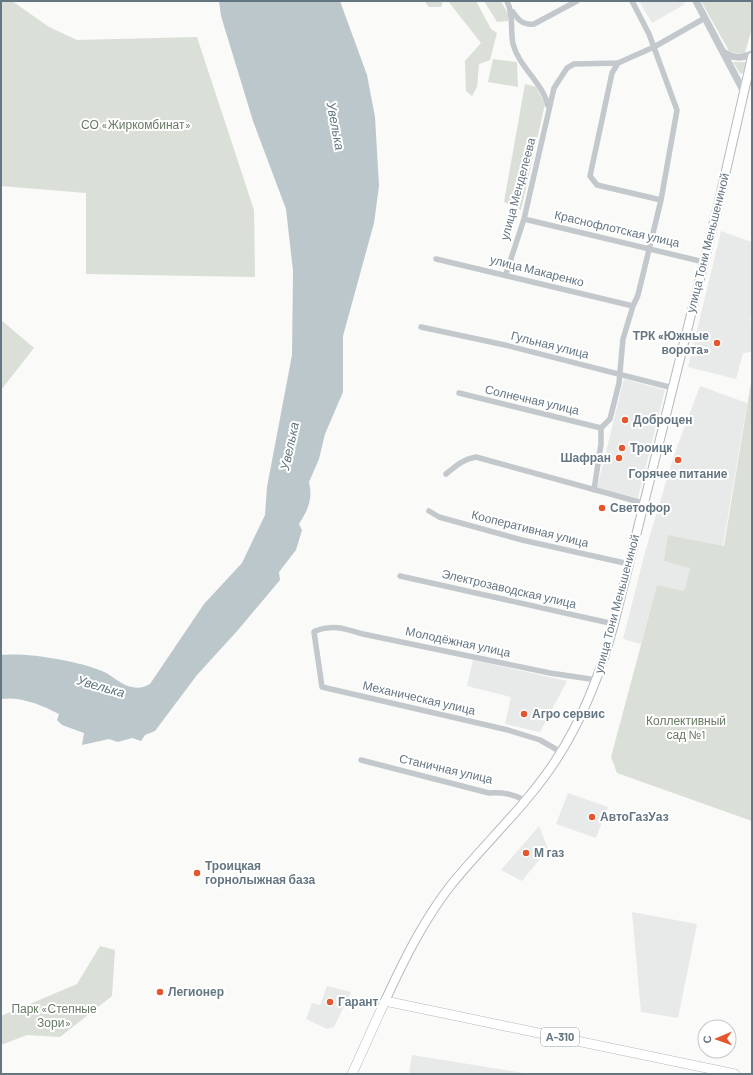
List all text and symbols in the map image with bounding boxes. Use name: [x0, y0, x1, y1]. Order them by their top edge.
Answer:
water label: Увелька: [323, 100, 349, 152]
park label: СО «Жиркомбинат»: [81, 117, 191, 132]
street label: улица Менделеева: [497, 136, 538, 242]
street label: улица Тони Меньшениной: [683, 171, 732, 314]
street label: Краснофлотская улица: [553, 207, 682, 250]
street label: улица Макаренко: [489, 252, 586, 290]
street label: Гульная улица: [510, 328, 591, 362]
place label: ТРК «Южные ворота»: [633, 328, 709, 357]
marker: ТРК «Южные ворота»: [712, 338, 722, 348]
street label: Солнечная улица: [483, 381, 581, 418]
place label: Доброцен: [633, 412, 692, 427]
marker: Доброцен: [620, 415, 630, 425]
water label: Увелька: [276, 420, 302, 473]
place label: Троицк: [630, 440, 673, 455]
marker: Троицк: [617, 443, 627, 453]
place label: Шафран: [561, 450, 611, 465]
marker: Шафран: [614, 453, 624, 463]
marker: Горячее питание: [673, 455, 683, 465]
place label: Горячее питание: [629, 466, 728, 481]
place label: Светофор: [610, 500, 670, 515]
marker: Светофор: [597, 503, 607, 513]
street label: Кооперативная улица: [470, 507, 591, 550]
street label: улица Тони Меньшениной: [591, 533, 642, 675]
street label: Электрозаводская улица: [440, 566, 578, 611]
street label: Молодёжная улица: [404, 623, 512, 660]
water label: Увелька: [74, 671, 127, 700]
street label: Механическая улица: [361, 677, 477, 718]
place label: Агро сервис: [532, 706, 605, 721]
marker: Агро сервис: [519, 709, 529, 719]
park label: Коллективный сад №1: [646, 713, 726, 742]
street label: Станичная улица: [398, 750, 495, 787]
place label: АвтоГазУаз: [600, 809, 669, 823]
marker: АвтоГазУаз: [587, 812, 597, 822]
place label: М газ: [534, 845, 564, 859]
marker: М газ: [521, 848, 531, 858]
place label: Троицкая горнолыжная база: [205, 858, 316, 887]
marker: Троицкая горнолыжная база: [192, 868, 202, 878]
place label: Легионер: [168, 984, 224, 999]
marker: Легионер: [155, 987, 165, 997]
place label: Гарант: [338, 994, 379, 1009]
marker: Гарант: [325, 997, 335, 1007]
park label: Парк «Степные Зори»: [11, 1001, 97, 1030]
north arrow: [697, 1019, 737, 1059]
road number: А-310: [541, 1028, 579, 1046]
text: С: [700, 1035, 713, 1044]

